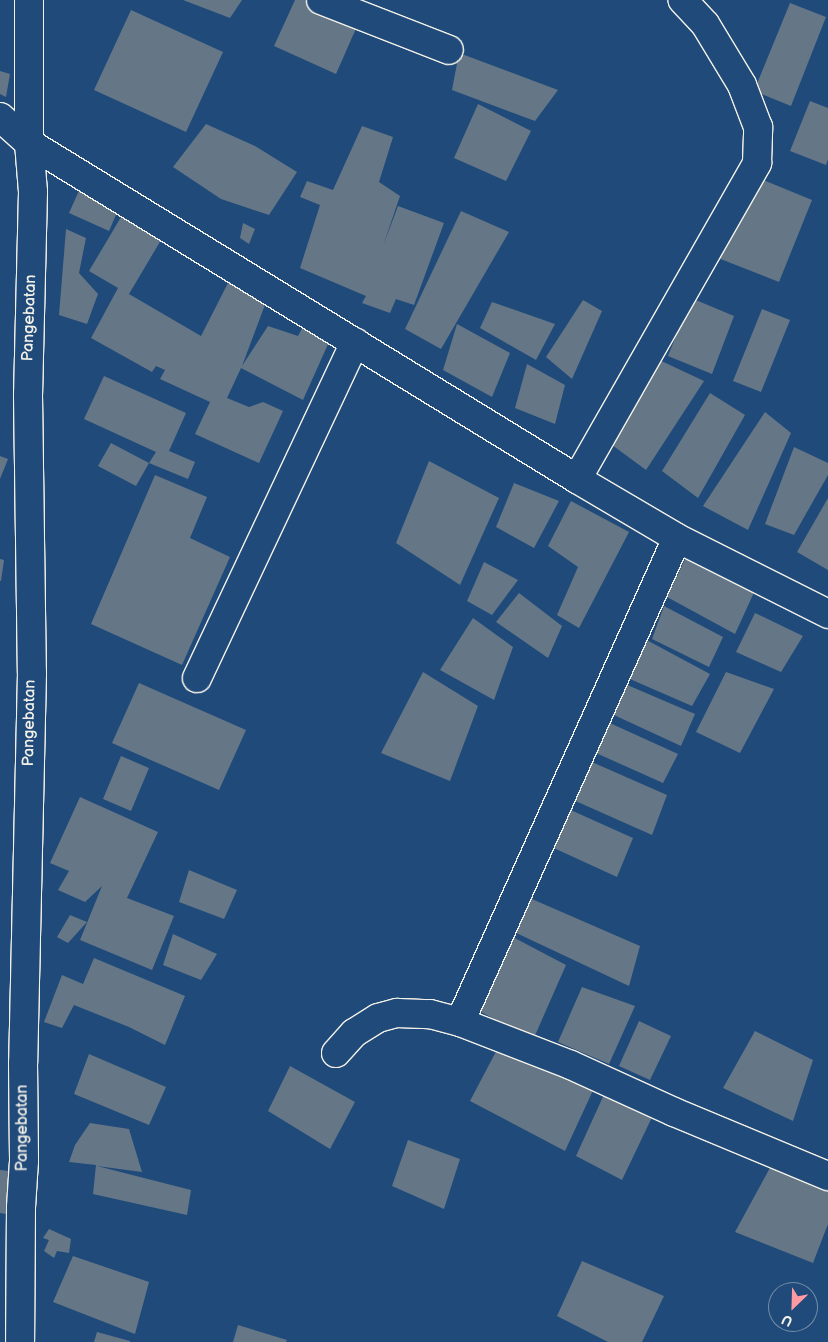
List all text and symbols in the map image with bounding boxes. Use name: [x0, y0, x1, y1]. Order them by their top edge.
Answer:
street label: Pangebatan: [19, 274, 41, 362]
street label: Pangebatan: [20, 679, 40, 767]
street label: Pangebatan: [13, 1085, 33, 1171]
north arrow: [768, 1282, 818, 1332]
text: U: [779, 1310, 795, 1330]

